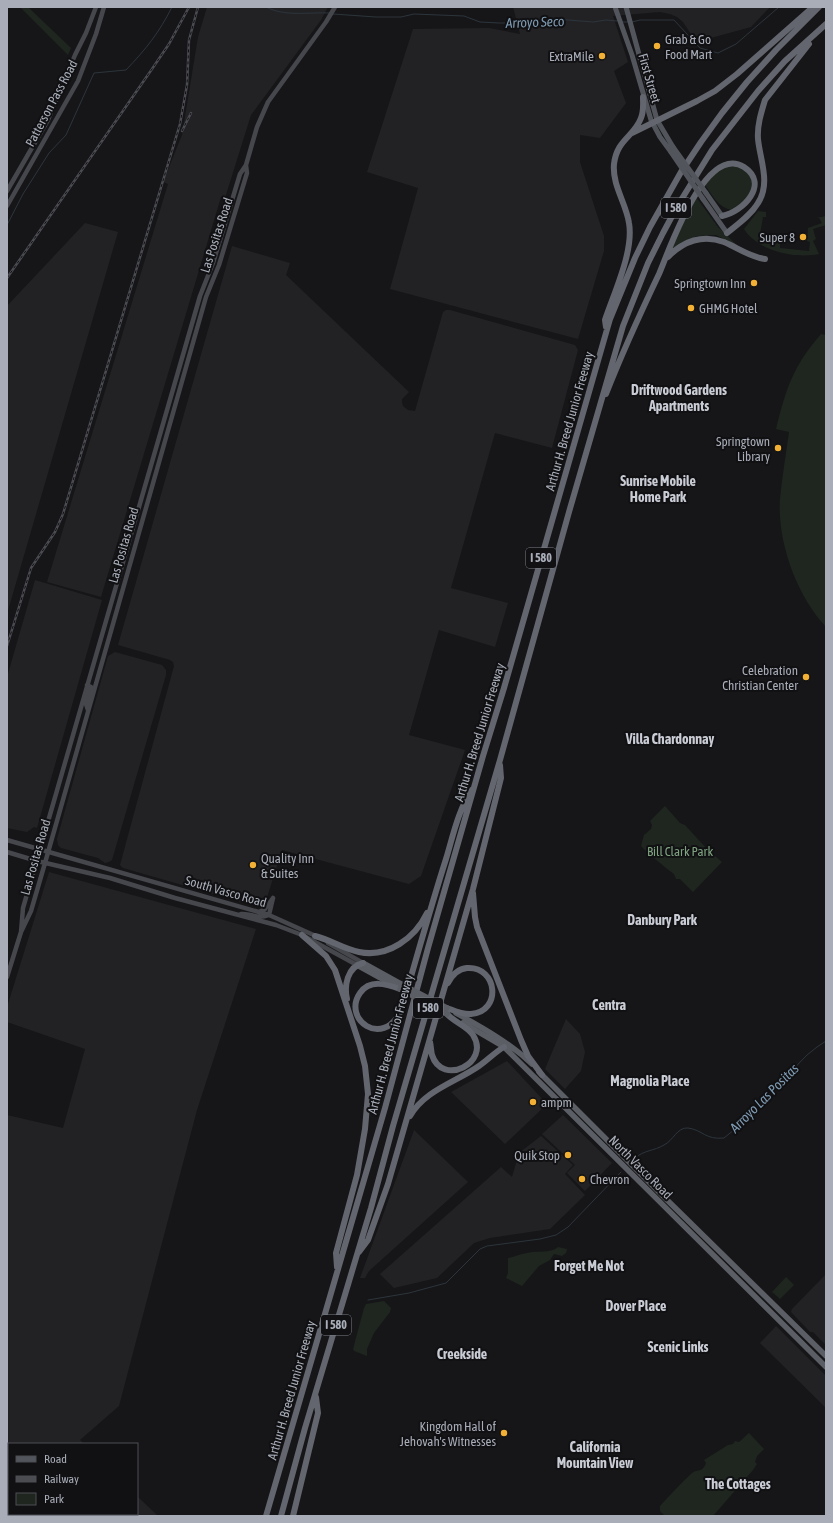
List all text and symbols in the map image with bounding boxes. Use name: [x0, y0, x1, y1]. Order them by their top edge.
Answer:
water label: Arroyo Seco: [504, 13, 565, 31]
place label: Grab & Go Food Mart: [665, 32, 713, 62]
marker: Grab & Go Food Mart: [652, 41, 662, 51]
place label: ExtraMile: [549, 49, 594, 64]
marker: ExtraMile: [597, 51, 607, 61]
street label: First Street: [635, 52, 664, 105]
street label: Patterson Pass Road: [22, 57, 81, 149]
street label: Las Positas Road: [197, 196, 236, 275]
road number: I 580: [661, 198, 691, 218]
place label: Super 8: [759, 230, 795, 245]
marker: Super 8: [798, 232, 808, 242]
place label: Springtown Inn: [674, 276, 746, 291]
marker: Springtown Inn: [749, 278, 759, 288]
place label: GHMG Hotel: [699, 301, 758, 316]
marker: GHMG Hotel: [686, 303, 696, 313]
street label: Arthur H. Breed Junior Freeway: [542, 349, 597, 493]
district label: Driftwood Gardens Apartments: [631, 382, 727, 414]
place label: Springtown Library: [716, 434, 771, 464]
marker: Springtown Library: [773, 443, 783, 453]
district label: Sunrise Mobile Home Park: [620, 473, 696, 505]
street label: Las Positas Road: [105, 505, 141, 585]
road number: I 580: [526, 548, 556, 568]
street label: Arthur H. Breed Junior Freeway: [451, 660, 508, 803]
place label: Celebration Christian Center: [722, 663, 798, 693]
marker: Celebration Christian Center: [801, 672, 811, 682]
district label: Villa Chardonnay: [625, 731, 715, 747]
street label: Las Positas Road: [17, 817, 53, 897]
park label: Bill Clark Park: [647, 844, 713, 859]
place label: Quality Inn & Suites: [261, 851, 314, 881]
marker: Quality Inn & Suites: [248, 860, 258, 870]
street label: South Vasco Road: [184, 873, 268, 910]
district label: Danbury Park: [627, 912, 698, 928]
street label: Arthur H. Breed Junior Freeway: [365, 972, 417, 1116]
district label: Centra: [592, 997, 626, 1013]
road number: I 580: [413, 998, 443, 1018]
water label: Arroyo Las Positas: [726, 1060, 802, 1136]
district label: Magnolia Place: [610, 1073, 690, 1089]
place label: ampm: [541, 1095, 572, 1110]
marker: ampm: [528, 1097, 538, 1107]
street label: North Vasco Road: [606, 1133, 675, 1202]
place label: Quik Stop: [514, 1148, 560, 1163]
marker: Quik Stop: [563, 1150, 573, 1160]
place label: Chevron: [590, 1172, 630, 1187]
marker: Chevron: [577, 1174, 587, 1184]
district label: Forget Me Not: [554, 1258, 624, 1274]
district label: Dover Place: [606, 1298, 666, 1314]
road number: I 580: [321, 1315, 351, 1335]
street label: Arthur H. Breed Junior Freeway: [264, 1318, 319, 1462]
district label: Scenic Links: [647, 1339, 709, 1355]
district label: Creekside: [437, 1346, 487, 1362]
place label: Kingdom Hall of Jehovah's Witnesses: [400, 1419, 496, 1449]
marker: Kingdom Hall of Jehovah's Witnesses: [499, 1428, 509, 1438]
district label: California Mountain View: [557, 1439, 634, 1471]
legend: [8, 1443, 138, 1515]
text: Road: [44, 1452, 67, 1466]
text: Railway: [44, 1472, 79, 1486]
district label: The Cottages: [705, 1476, 771, 1492]
text: Park: [44, 1492, 65, 1506]

